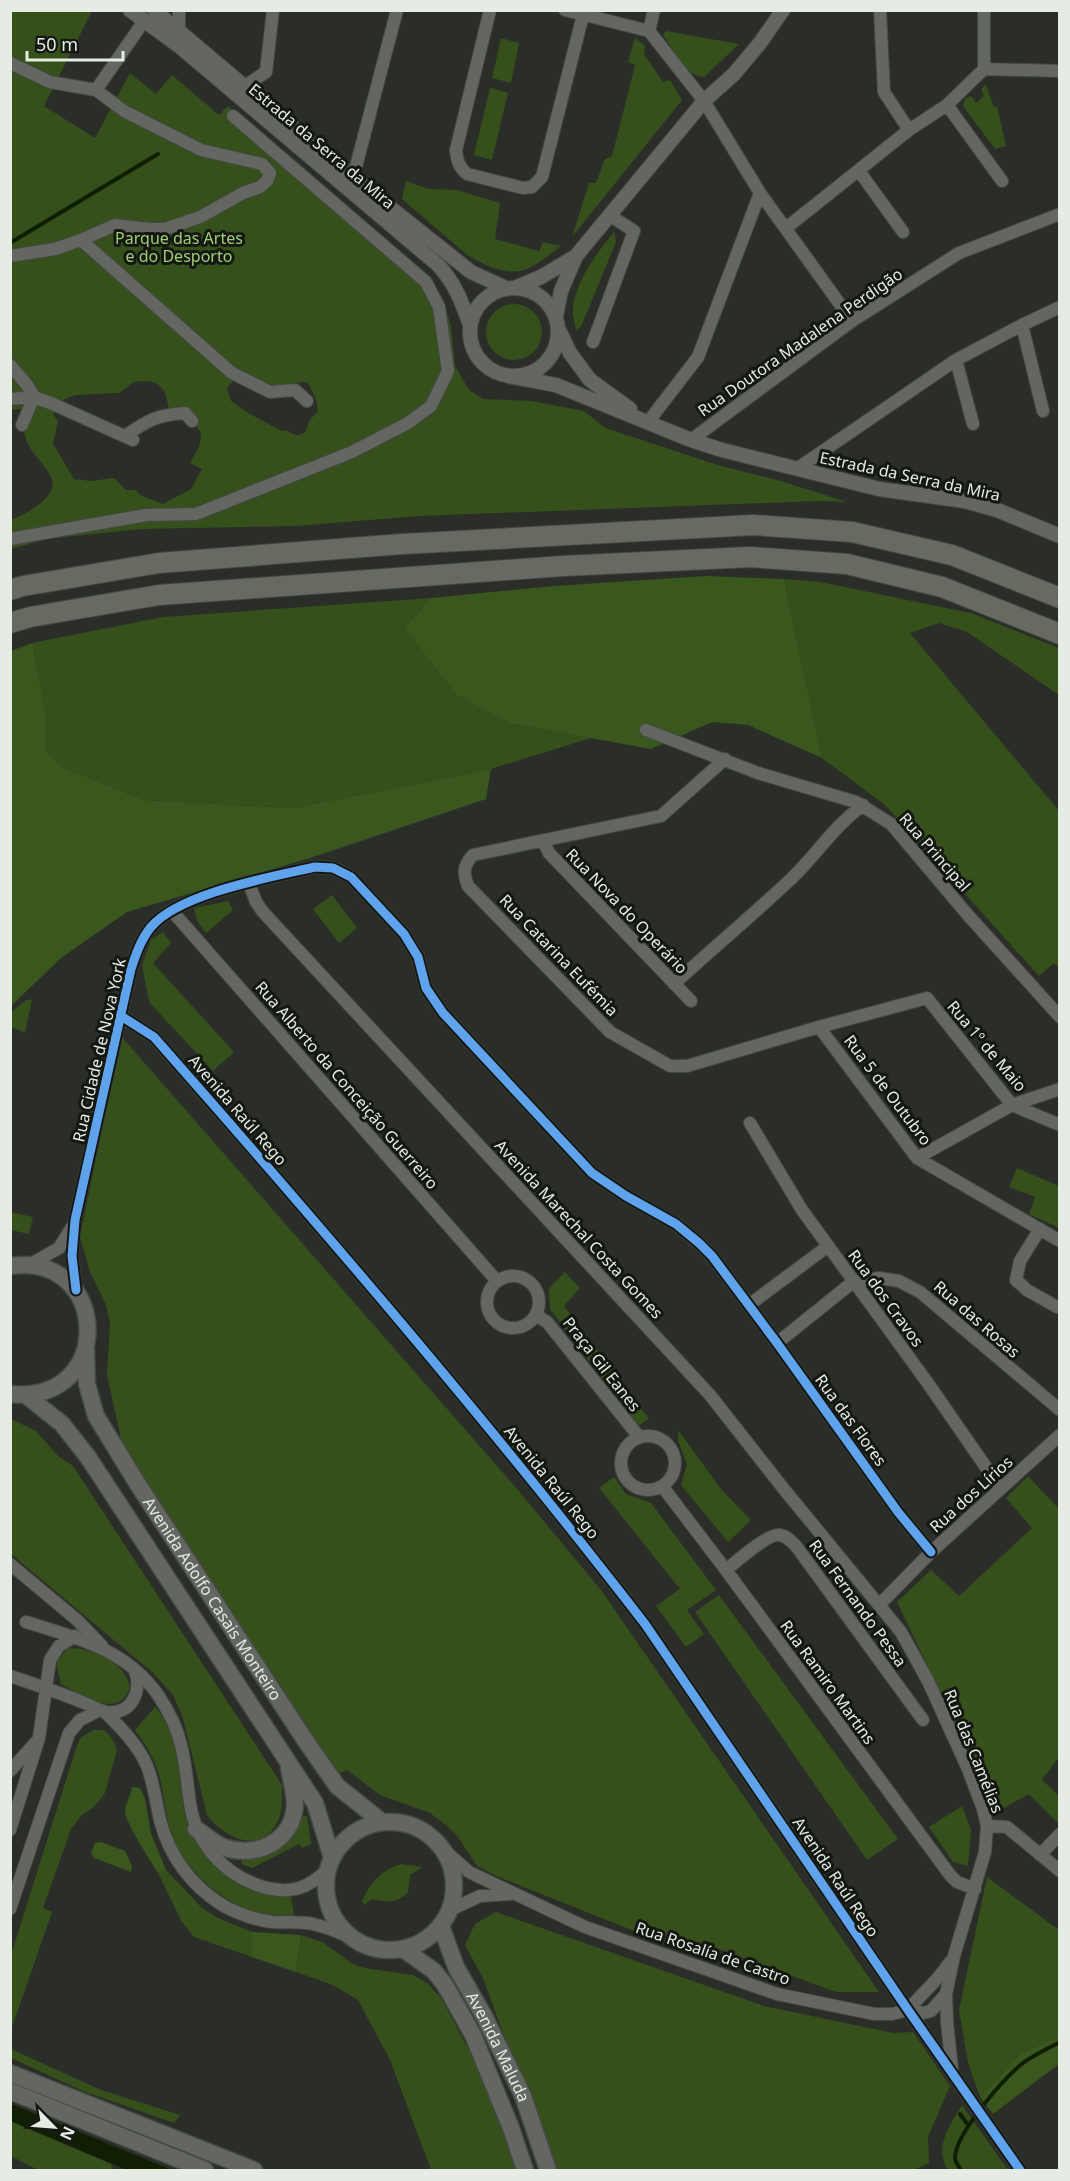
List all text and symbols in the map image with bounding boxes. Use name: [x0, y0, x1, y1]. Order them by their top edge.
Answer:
scale bar: [27, 24, 123, 62]
text: 50 m: [36, 32, 78, 56]
street label: Estrada da Serra da Mira: [244, 78, 400, 214]
park label: Parque das Artes e do Desporto: [115, 227, 243, 267]
street label: Rua Doutora Madalena Perdigão: [693, 263, 907, 421]
street label: Estrada da Serra da Mira: [818, 446, 1002, 506]
street label: Rua Principal: [895, 808, 975, 896]
street label: Rua Nova do Operário: [561, 843, 693, 979]
street label: Rua Catarina Eufémia: [495, 889, 623, 1021]
street label: Rua Cidade de Nova York: [67, 956, 131, 1144]
street label: Rua Alberto da Conceição Guerreiro: [250, 976, 444, 1194]
street label: Rua 1º de Maio: [942, 996, 1032, 1096]
street label: Rua 5 de Outubro: [839, 1030, 937, 1150]
street label: Avenida Raúl Rego: [184, 1050, 292, 1170]
street label: Avenida Marechal Costa Gomes: [490, 1135, 668, 1323]
street label: Rua dos Cravos: [843, 1245, 929, 1351]
street label: Rua das Rosas: [929, 1275, 1025, 1363]
street label: Praça Gil Eanes: [558, 1312, 646, 1416]
street label: Rua das Flores: [810, 1370, 892, 1470]
street label: Avenida Raúl Rego: [499, 1421, 605, 1543]
street label: Rua dos Lírios: [925, 1451, 1017, 1537]
street label: Avenida Adolfo Casais Monteiro: [138, 1493, 287, 1705]
street label: Rua Fernando Pessa: [804, 1535, 912, 1671]
street label: Rua Ramiro Martins: [775, 1615, 881, 1749]
street label: Rua das Camélias: [939, 1686, 1009, 1816]
street label: Avenida Raúl Rego: [788, 1813, 884, 1941]
street label: Rua Rosalía de Castro: [633, 1916, 793, 1990]
street label: Avenida Maluda: [461, 1988, 535, 2105]
north arrow: [24, 2097, 84, 2157]
text: N: [55, 2123, 80, 2144]

